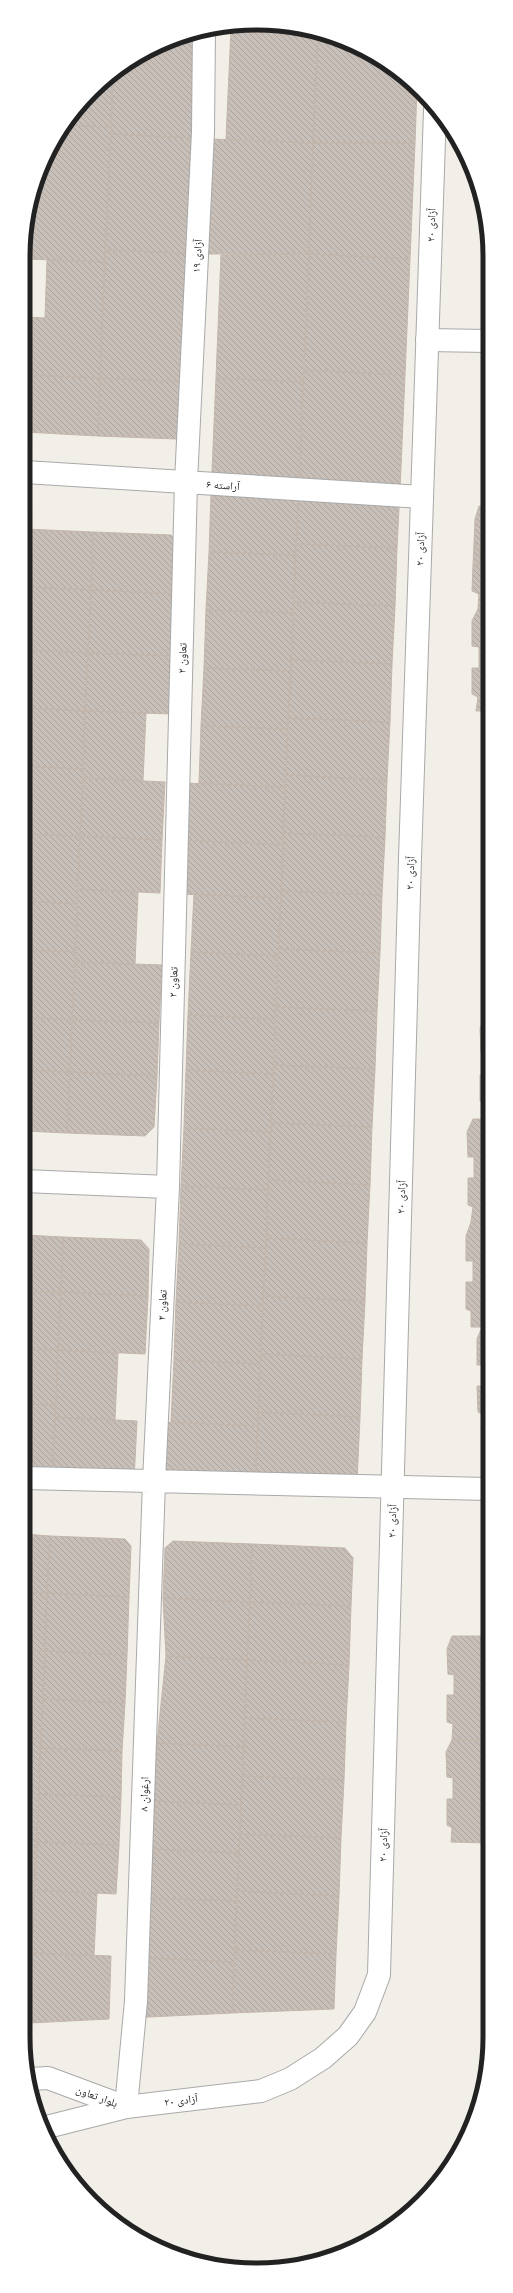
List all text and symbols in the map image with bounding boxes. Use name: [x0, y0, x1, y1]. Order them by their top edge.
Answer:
street label: آزادی ۲۰: [423, 208, 439, 242]
street label: آزادی ۱۹: [189, 239, 205, 273]
street label: آراسته ۶: [206, 477, 240, 493]
street label: آزادی ۲۰: [412, 532, 428, 566]
street label: تعاون ۲: [174, 642, 190, 674]
street label: آزادی ۲۰: [402, 856, 418, 890]
street label: تعاون ۲: [165, 966, 181, 998]
street label: آزادی ۲۰: [393, 1180, 409, 1214]
street label: تعاون ۲: [154, 1289, 170, 1321]
street label: آزادی ۲۰: [384, 1504, 400, 1538]
street label: ارغوان ۸: [136, 1777, 152, 1811]
street label: آزادی ۲۰: [375, 1828, 391, 1862]
street label: بلوار تعاون: [74, 2082, 120, 2110]
street label: آزادی ۲۰: [163, 2091, 199, 2109]

